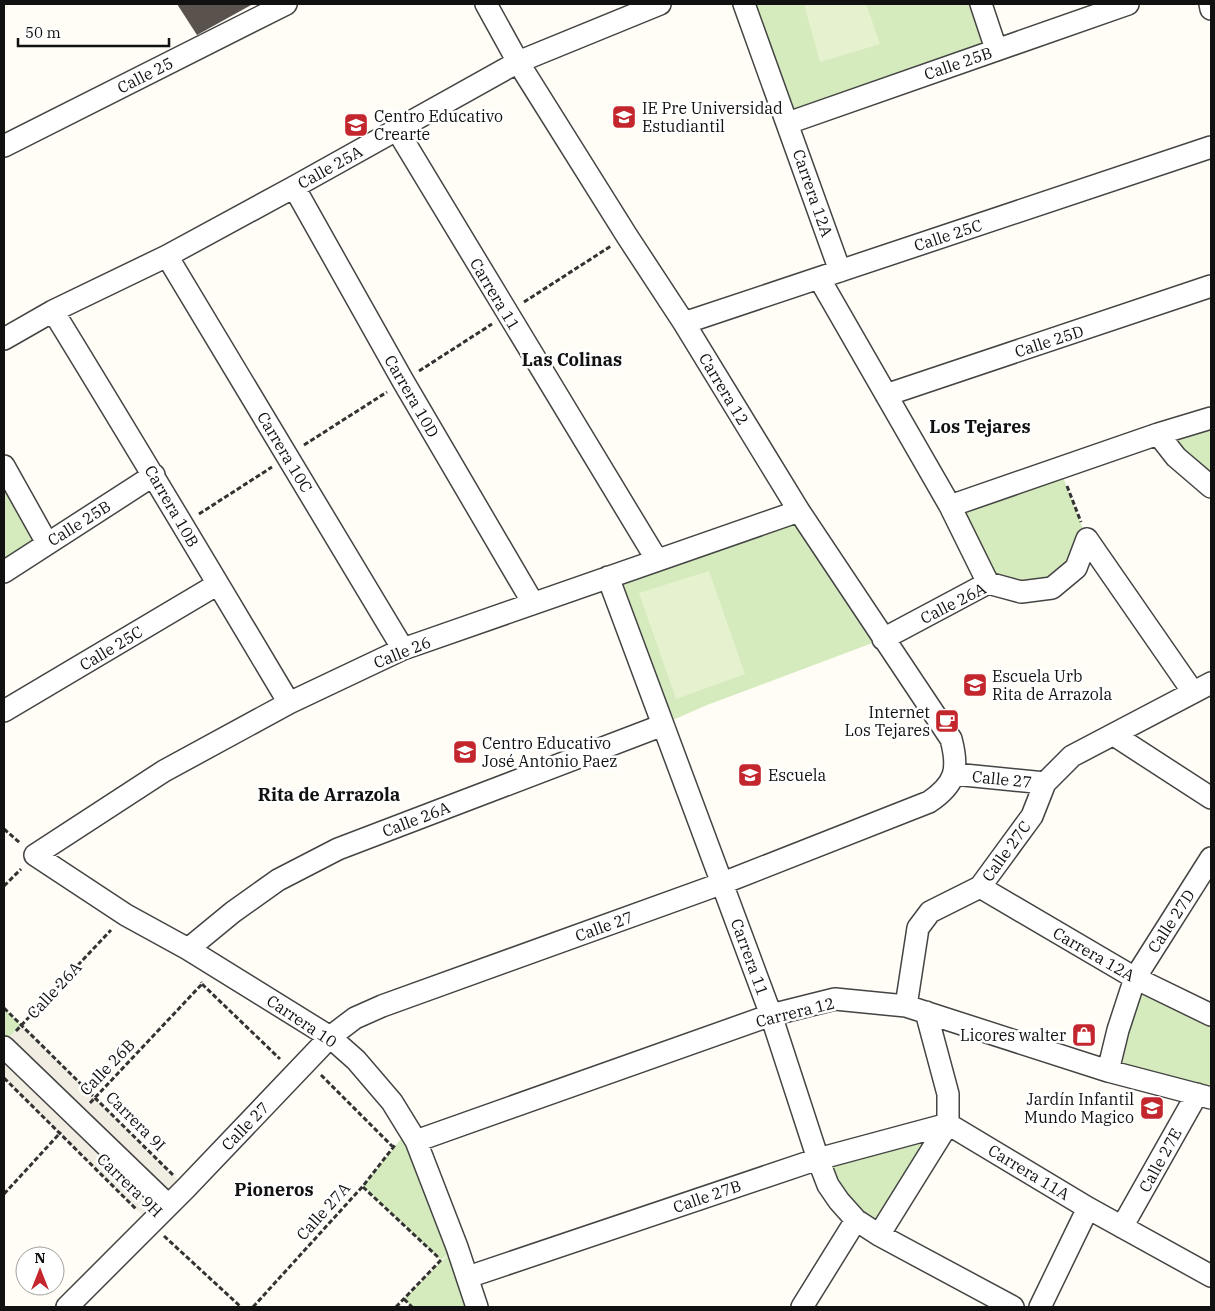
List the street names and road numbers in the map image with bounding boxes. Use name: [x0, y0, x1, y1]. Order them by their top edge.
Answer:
street label: Calle 25B: [921, 42, 995, 84]
street label: Calle 25: [114, 52, 176, 98]
street label: Calle 25A: [294, 141, 366, 193]
street label: Carrera 12A: [789, 147, 837, 239]
street label: Calle 25C: [911, 215, 985, 255]
street label: Carrera 11: [466, 254, 524, 334]
street label: Calle 25D: [1012, 320, 1086, 362]
street label: Carrera 12: [695, 349, 753, 429]
street label: Carrera 10D: [380, 351, 444, 441]
street label: Carrera 10C: [253, 408, 317, 496]
street label: Carrera 10B: [141, 462, 203, 550]
street label: Calle 25B: [44, 496, 114, 550]
street label: Calle 26A: [917, 578, 989, 628]
street label: Calle 25C: [76, 621, 146, 675]
street label: Calle 26: [370, 631, 434, 673]
street label: Calle 27: [971, 766, 1033, 792]
street label: Calle 26A: [379, 797, 453, 841]
street label: Calle 27C: [977, 817, 1035, 885]
street label: Calle 27D: [1143, 886, 1199, 956]
street label: Calle 27: [572, 906, 636, 946]
street label: Carrera 11: [727, 916, 773, 998]
street label: Carrera 12A: [1049, 922, 1139, 986]
street label: Calle 26A: [22, 957, 86, 1023]
street label: Carrera 10: [263, 990, 341, 1052]
street label: Carrera 12: [754, 993, 836, 1031]
street label: Calle 26B: [75, 1035, 139, 1099]
street label: Carrera 9I: [102, 1087, 170, 1155]
street label: Calle 27: [217, 1097, 273, 1155]
street label: Calle 27E: [1134, 1124, 1186, 1196]
street label: Carrera 11A: [985, 1140, 1073, 1204]
street label: Carrera 9H: [93, 1149, 167, 1221]
street label: Calle 27B: [670, 1175, 744, 1217]
street label: Calle 27A: [292, 1178, 354, 1244]

